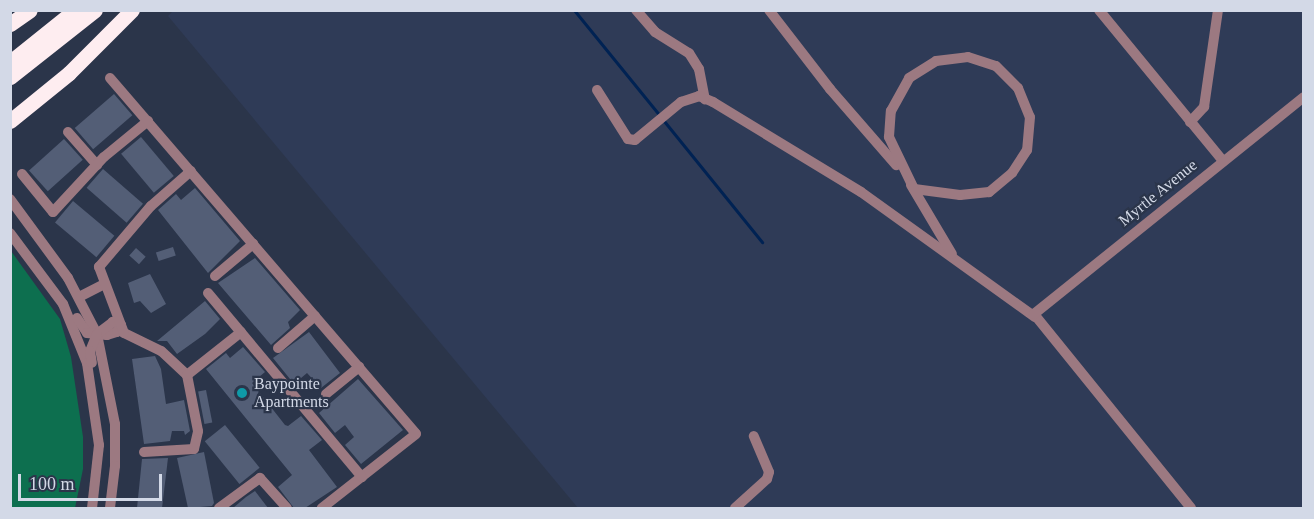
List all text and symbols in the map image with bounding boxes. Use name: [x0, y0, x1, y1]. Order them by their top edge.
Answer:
street label: Myrtle Avenue: [1115, 155, 1201, 231]
place label: Baypointe Apartments: [254, 374, 329, 412]
marker: Baypointe Apartments: [235, 386, 249, 400]
scale bar: [21, 462, 165, 500]
text: 100 m: [29, 474, 75, 494]

